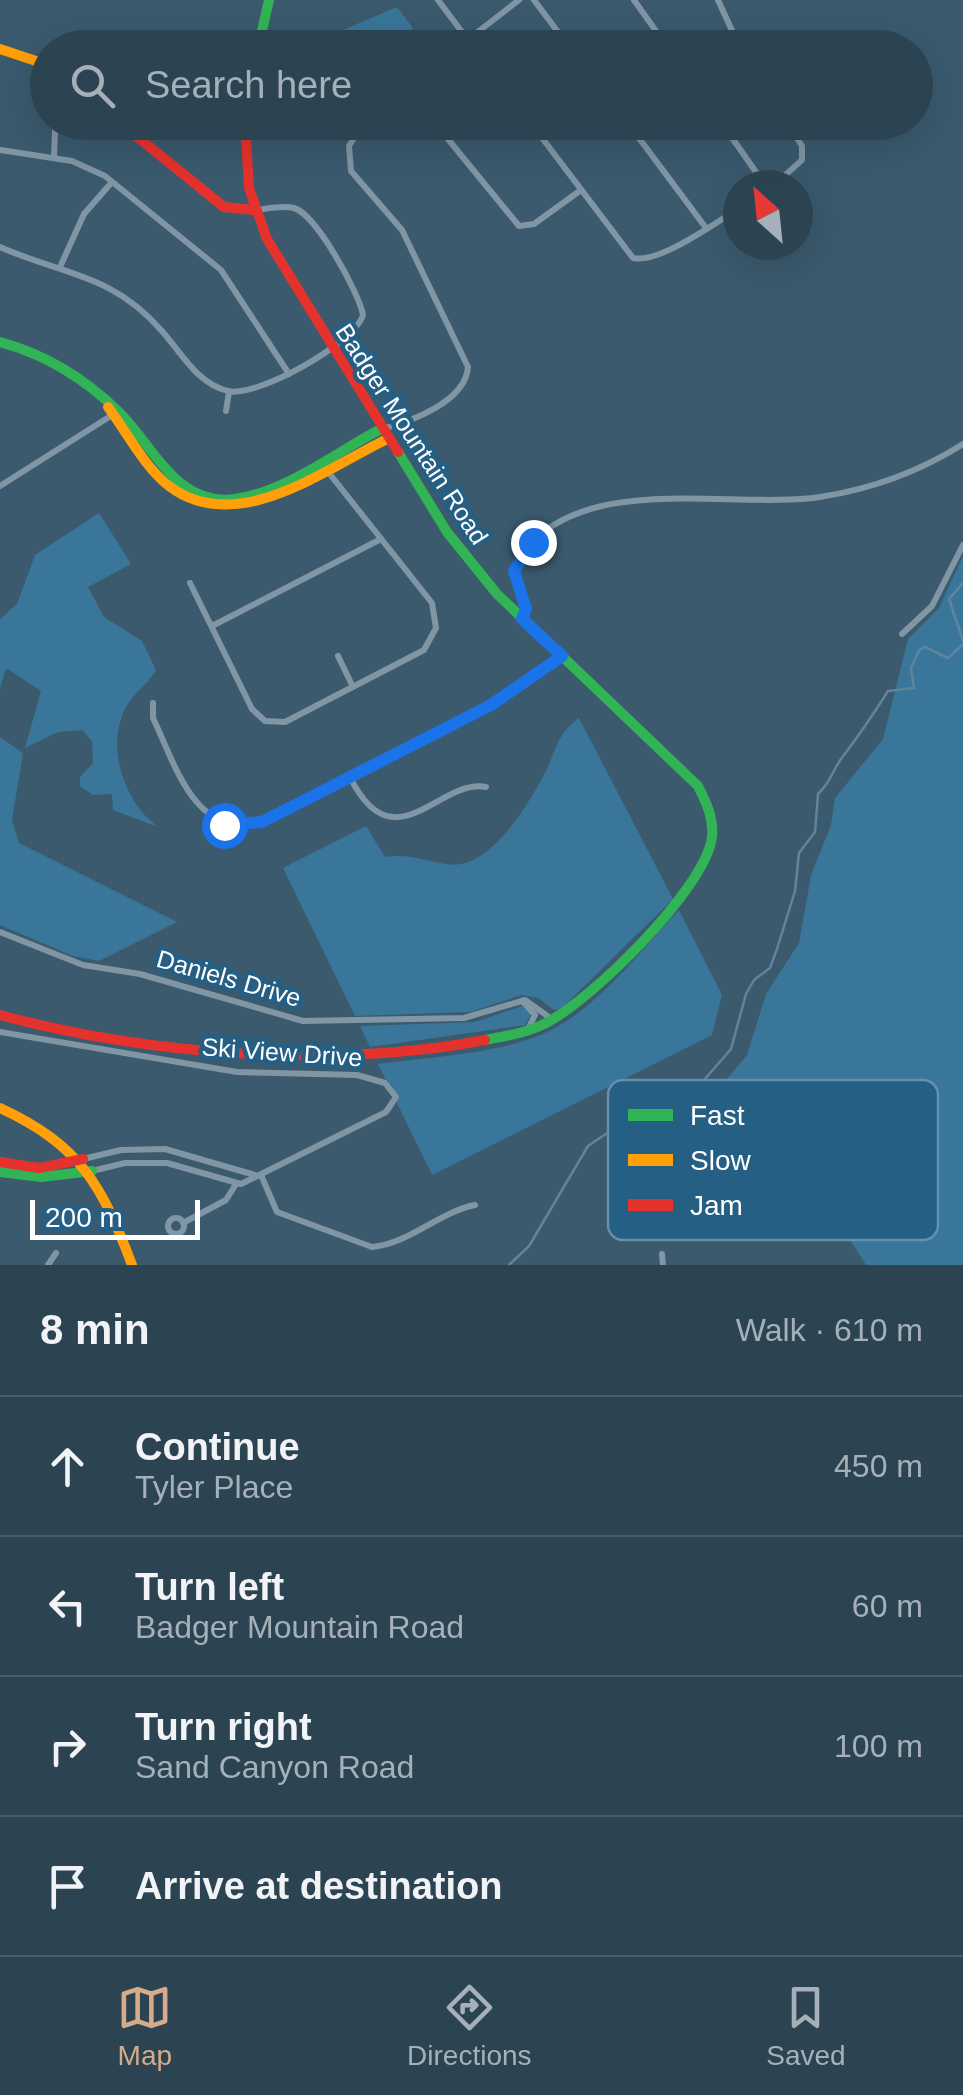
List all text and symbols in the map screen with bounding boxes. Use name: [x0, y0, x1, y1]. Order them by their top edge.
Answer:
search box: [30, 30, 933, 140]
icon: search: [65, 58, 120, 113]
text: Search here: [145, 64, 352, 106]
north arrow: [723, 170, 813, 260]
street label: Badger Mountain Road: [330, 319, 494, 549]
route end: [511, 520, 557, 566]
route start: [202, 803, 248, 849]
street label: Daniels Drive: [154, 944, 304, 1012]
street label: Ski View Drive: [201, 1032, 363, 1072]
legend: [608, 1080, 938, 1240]
text: Fast: [690, 1100, 745, 1131]
text: Slow: [690, 1145, 751, 1176]
text: Jam: [690, 1190, 743, 1221]
scale bar: [30, 1195, 200, 1240]
text: 200 m: [45, 1202, 123, 1233]
text: 8 min: [40, 1306, 150, 1353]
text: Walk · 610 m: [736, 1312, 923, 1348]
text: Continue: [135, 1426, 300, 1468]
icon: ahead: [40, 1439, 95, 1494]
text: 450 m: [834, 1448, 923, 1484]
text: Tyler Place: [135, 1469, 293, 1505]
text: Turn left: [135, 1566, 284, 1608]
icon: left: [40, 1579, 95, 1634]
text: 60 m: [852, 1588, 923, 1624]
text: Badger Mountain Road: [135, 1609, 464, 1645]
text: Turn right: [135, 1706, 312, 1748]
icon: right: [40, 1719, 95, 1774]
text: 100 m: [834, 1728, 923, 1764]
text: Sand Canyon Road: [135, 1749, 414, 1785]
icon: arrive: [40, 1859, 95, 1914]
text: Arrive at destination: [135, 1865, 502, 1907]
tab: Map: [117, 1980, 172, 2072]
tab: Directions: [407, 1980, 532, 2072]
tab: Saved: [766, 1980, 846, 2072]

